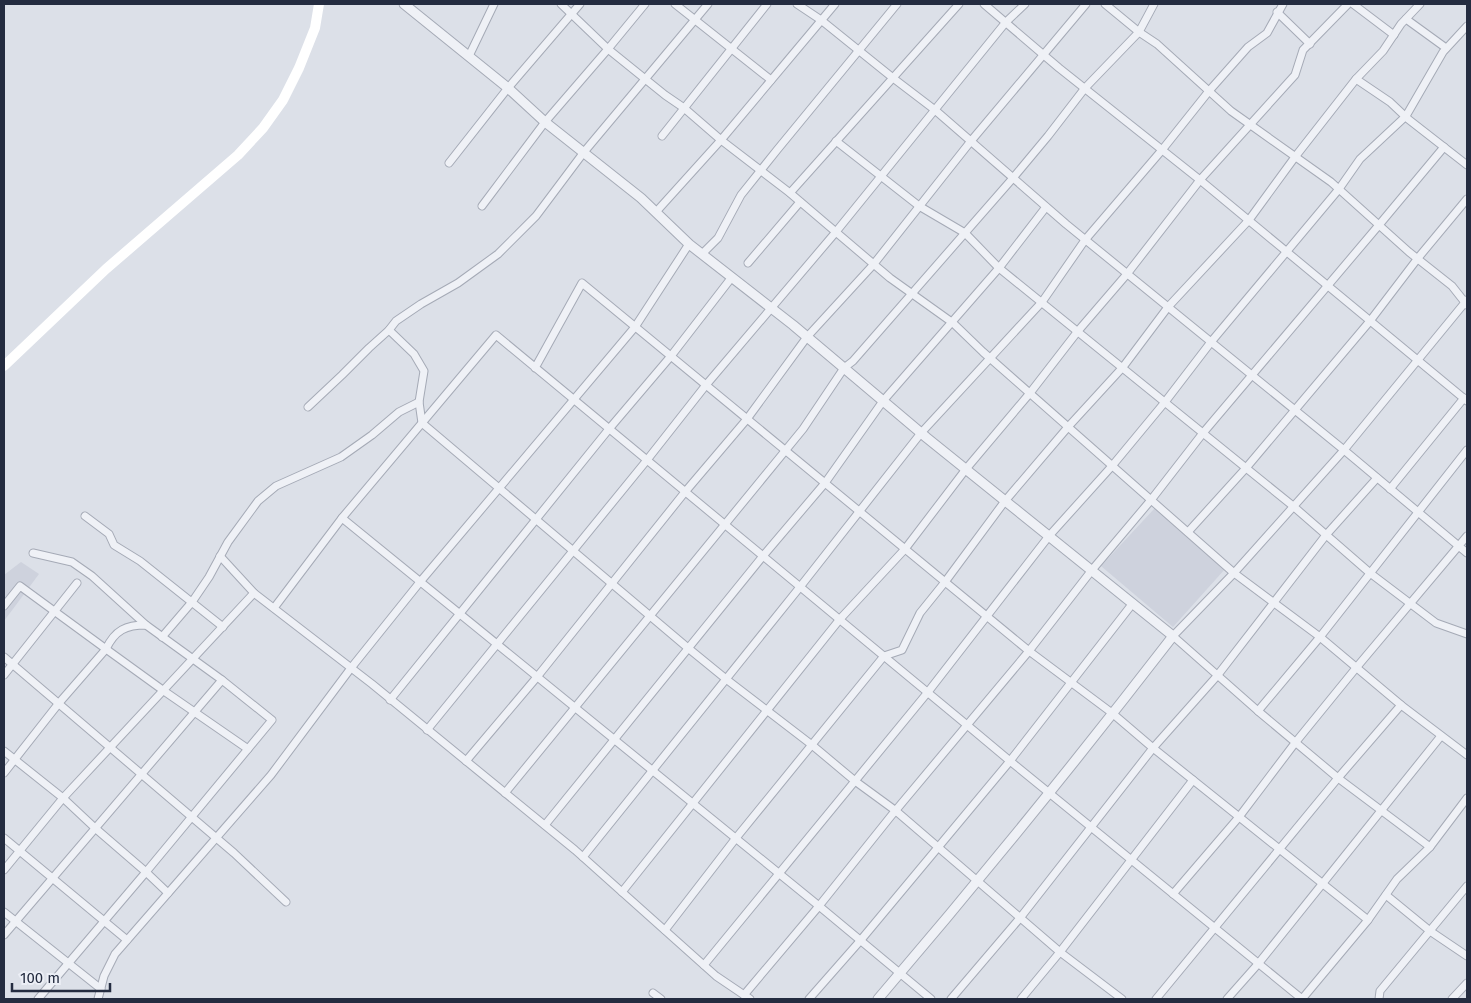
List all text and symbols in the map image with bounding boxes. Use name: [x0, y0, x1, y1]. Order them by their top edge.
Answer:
scale bar: [12, 960, 110, 992]
text: 100 m: [20, 969, 60, 987]

